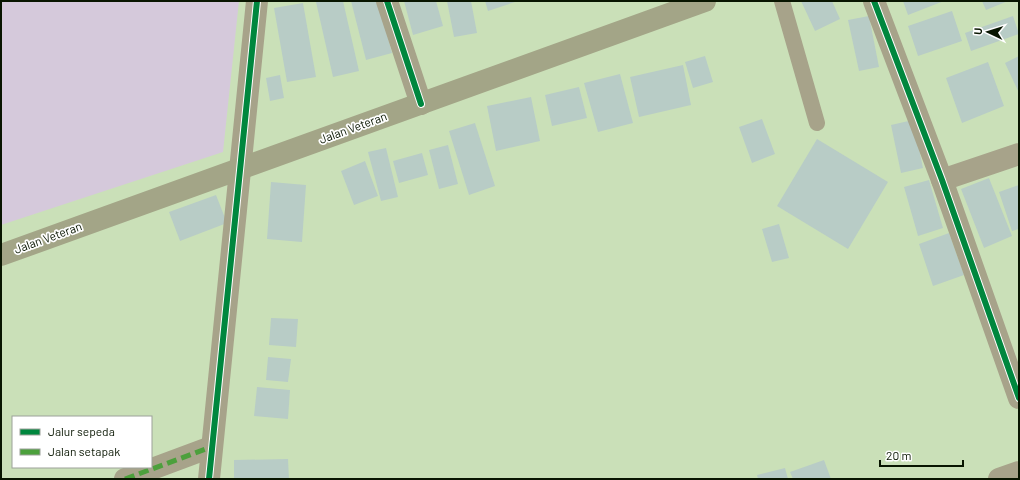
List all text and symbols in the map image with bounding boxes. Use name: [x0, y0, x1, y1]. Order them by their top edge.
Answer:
north arrow: [968, 12, 1008, 52]
text: U: [971, 27, 984, 35]
street label: Jalan Veteran: [317, 108, 388, 146]
street label: Jalan Veteran: [12, 218, 83, 256]
legend: [12, 416, 152, 468]
text: Jalur sepeda: [48, 424, 115, 438]
scale bar: [880, 442, 963, 468]
text: Jalan setapak: [48, 444, 120, 458]
text: 20 m: [886, 448, 912, 462]

